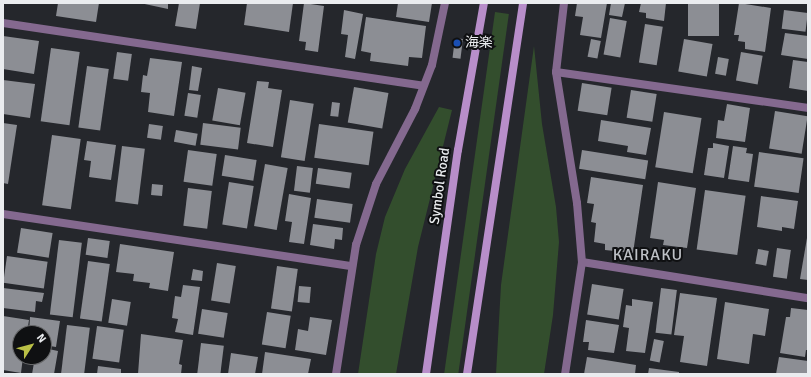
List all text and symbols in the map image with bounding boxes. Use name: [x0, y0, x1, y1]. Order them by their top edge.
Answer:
place label: 海楽: [465, 35, 493, 51]
marker: 海楽: [452, 38, 462, 48]
street label: Symbol Road: [426, 147, 454, 225]
district label: KAIRAKU: [613, 245, 683, 265]
north arrow: [12, 325, 52, 365]
text: N: [34, 331, 49, 345]

